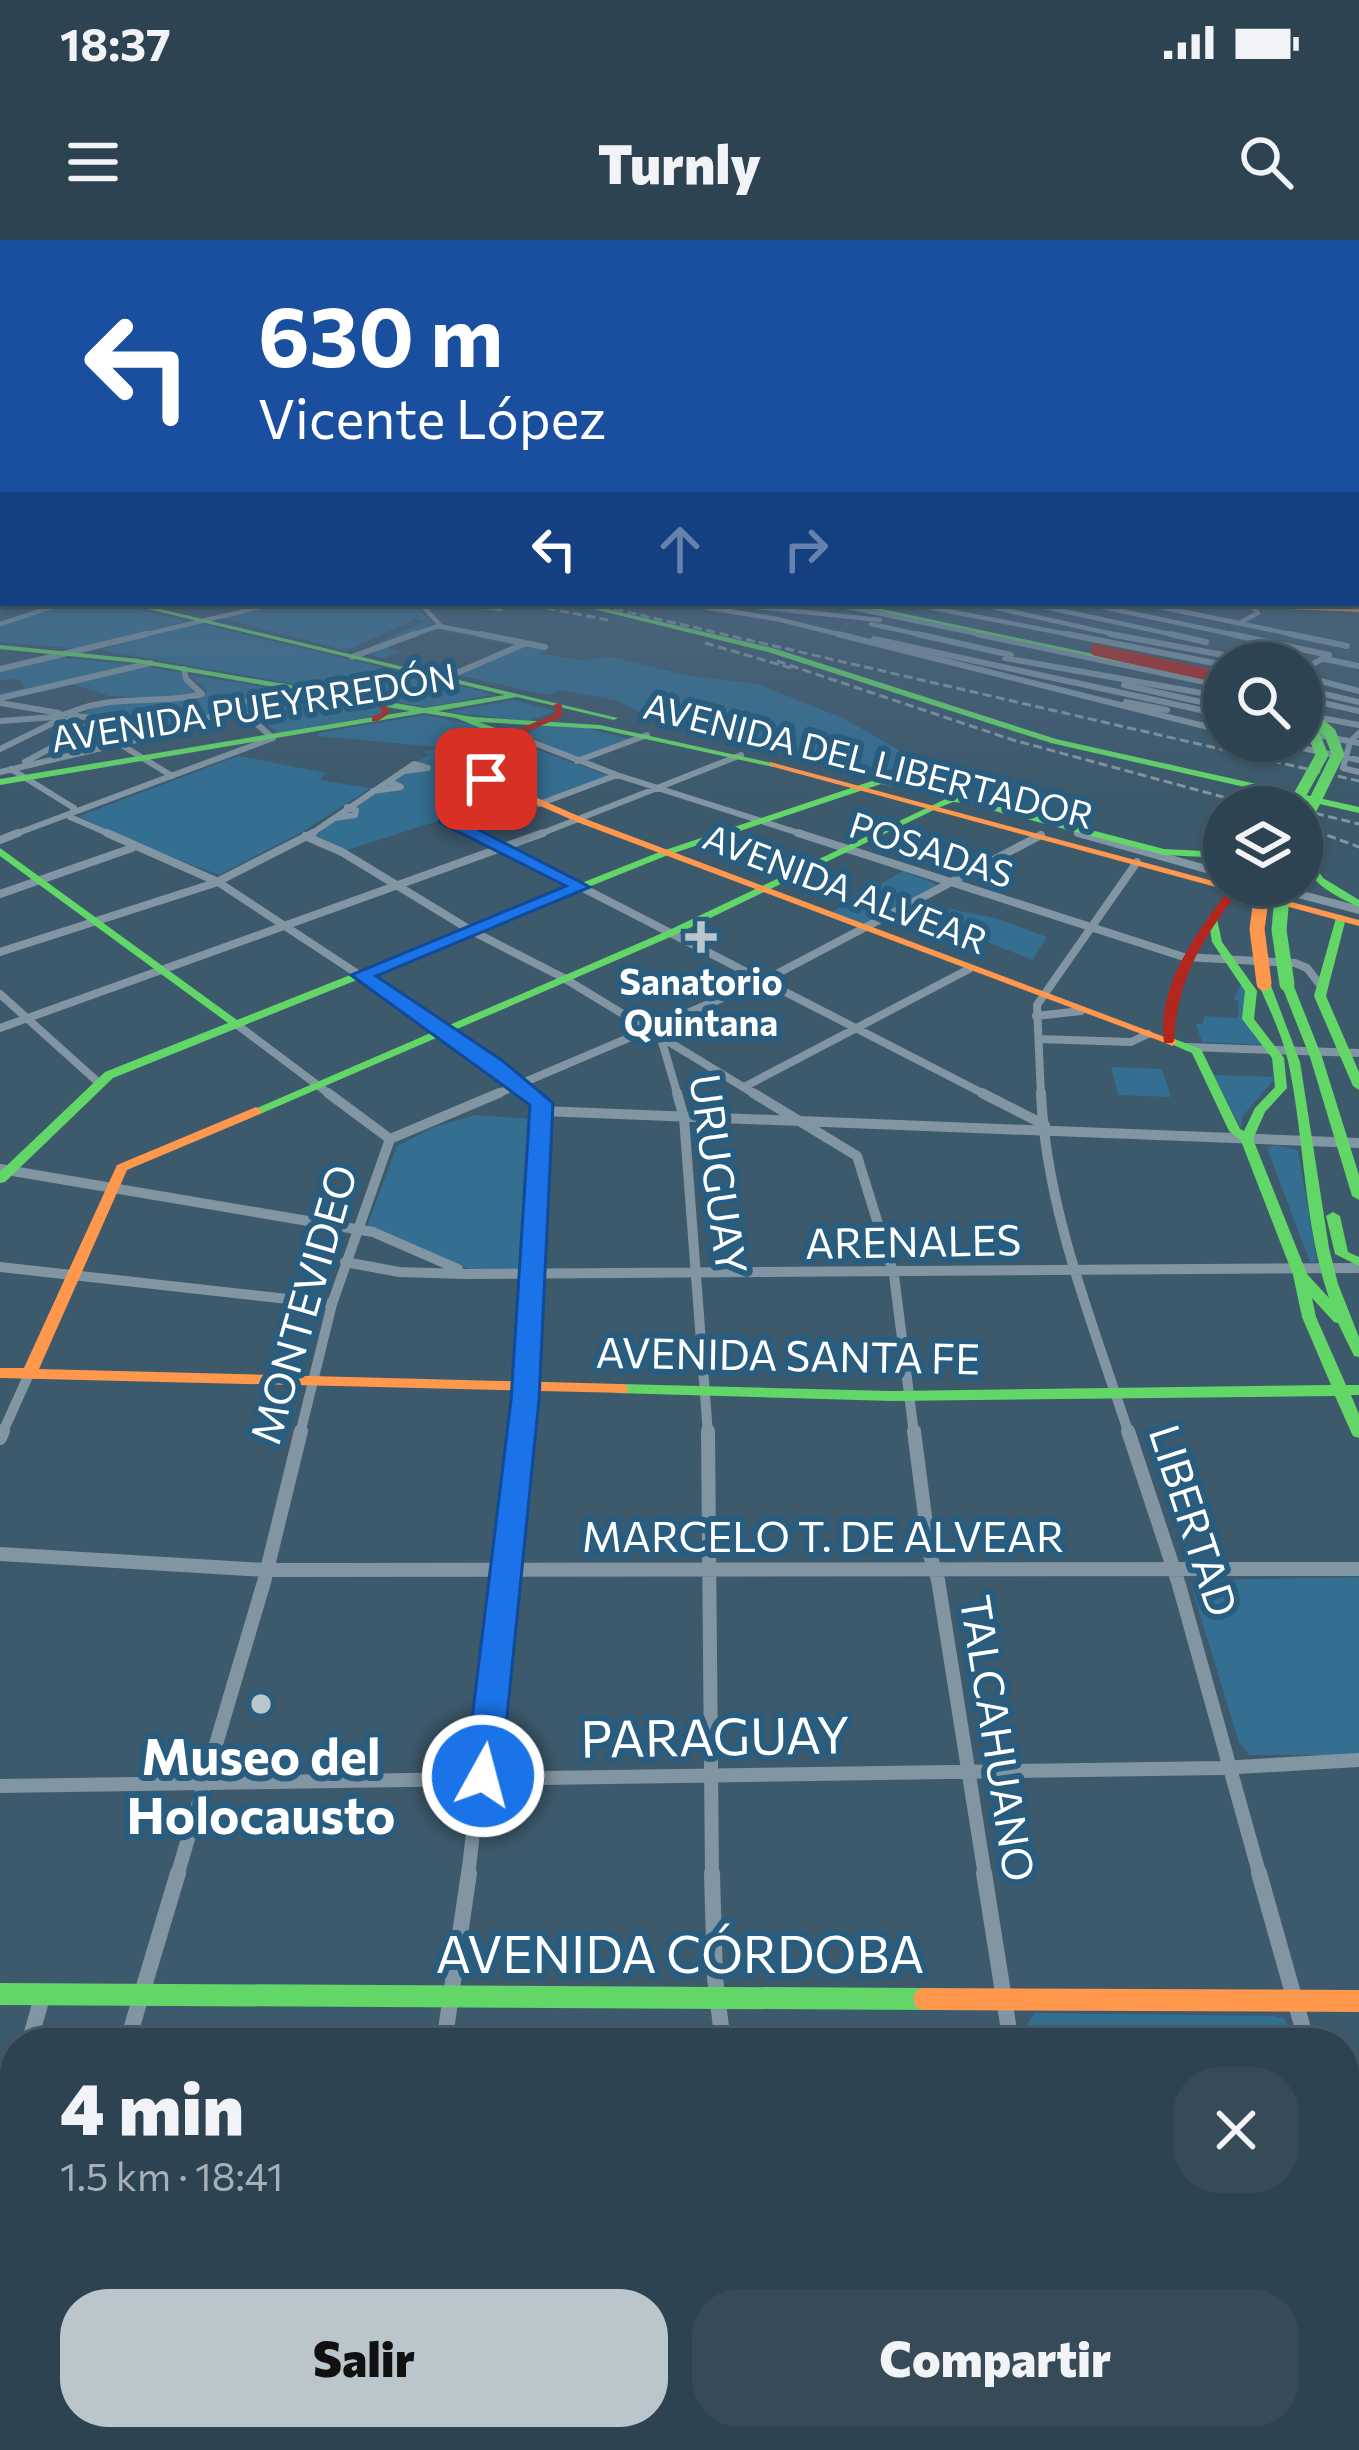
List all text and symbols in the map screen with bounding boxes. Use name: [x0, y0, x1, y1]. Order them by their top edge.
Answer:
text: 18:37: [60, 15, 171, 70]
icon: menu: [60, 129, 126, 195]
text: Turnly: [598, 129, 761, 195]
icon: search: [1233, 129, 1299, 195]
text: 630 m: [258, 282, 503, 384]
icon: left: [60, 288, 216, 444]
text: Vicente López: [258, 384, 606, 450]
icon: left: [521, 516, 587, 582]
icon: ahead: [647, 516, 713, 582]
icon: right: [773, 516, 839, 582]
map controls: [1203, 642, 1323, 906]
button: search: [1203, 642, 1323, 762]
street label: AVENIDA PUEYRREDÓN: [48, 652, 458, 760]
street label: AVENIDA DEL LIBERTADOR: [640, 682, 1098, 836]
pin: [435, 728, 537, 830]
icon: arrive: [453, 746, 519, 812]
button: layers: [1203, 786, 1323, 906]
street label: POSADAS: [845, 801, 1019, 895]
street label: AVENIDA ALVEAR: [698, 813, 994, 961]
marker: Sanatorio Quintana: [685, 921, 717, 953]
place label: Sanatorio Quintana: [619, 958, 783, 1043]
street label: URUGUAY: [680, 1071, 760, 1277]
street label: MONTEVIDEO: [237, 1158, 367, 1450]
street label: ARENALES: [804, 1212, 1022, 1268]
street label: AVENIDA SANTA FE: [595, 1325, 981, 1383]
street label: LIBERTAD: [1140, 1418, 1250, 1622]
street label: MARCELO T. DE ALVEAR: [582, 1509, 1064, 1561]
street label: TALCAHUANO: [951, 1591, 1047, 1885]
marker: Museo del Holocausto: [248, 1691, 274, 1717]
street label: PARAGUAY: [580, 1701, 850, 1769]
position arrow: [420, 1713, 546, 1839]
place label: Museo del Holocausto: [126, 1723, 396, 1845]
street label: AVENIDA CÓRDOBA: [436, 1921, 924, 1984]
text: 4 min: [60, 2062, 244, 2150]
button: close: [1173, 2067, 1299, 2193]
text: 1.5 km · 18:41: [60, 2151, 284, 2199]
button: Salir: [60, 2289, 668, 2427]
button: Compartir: [692, 2289, 1299, 2427]

